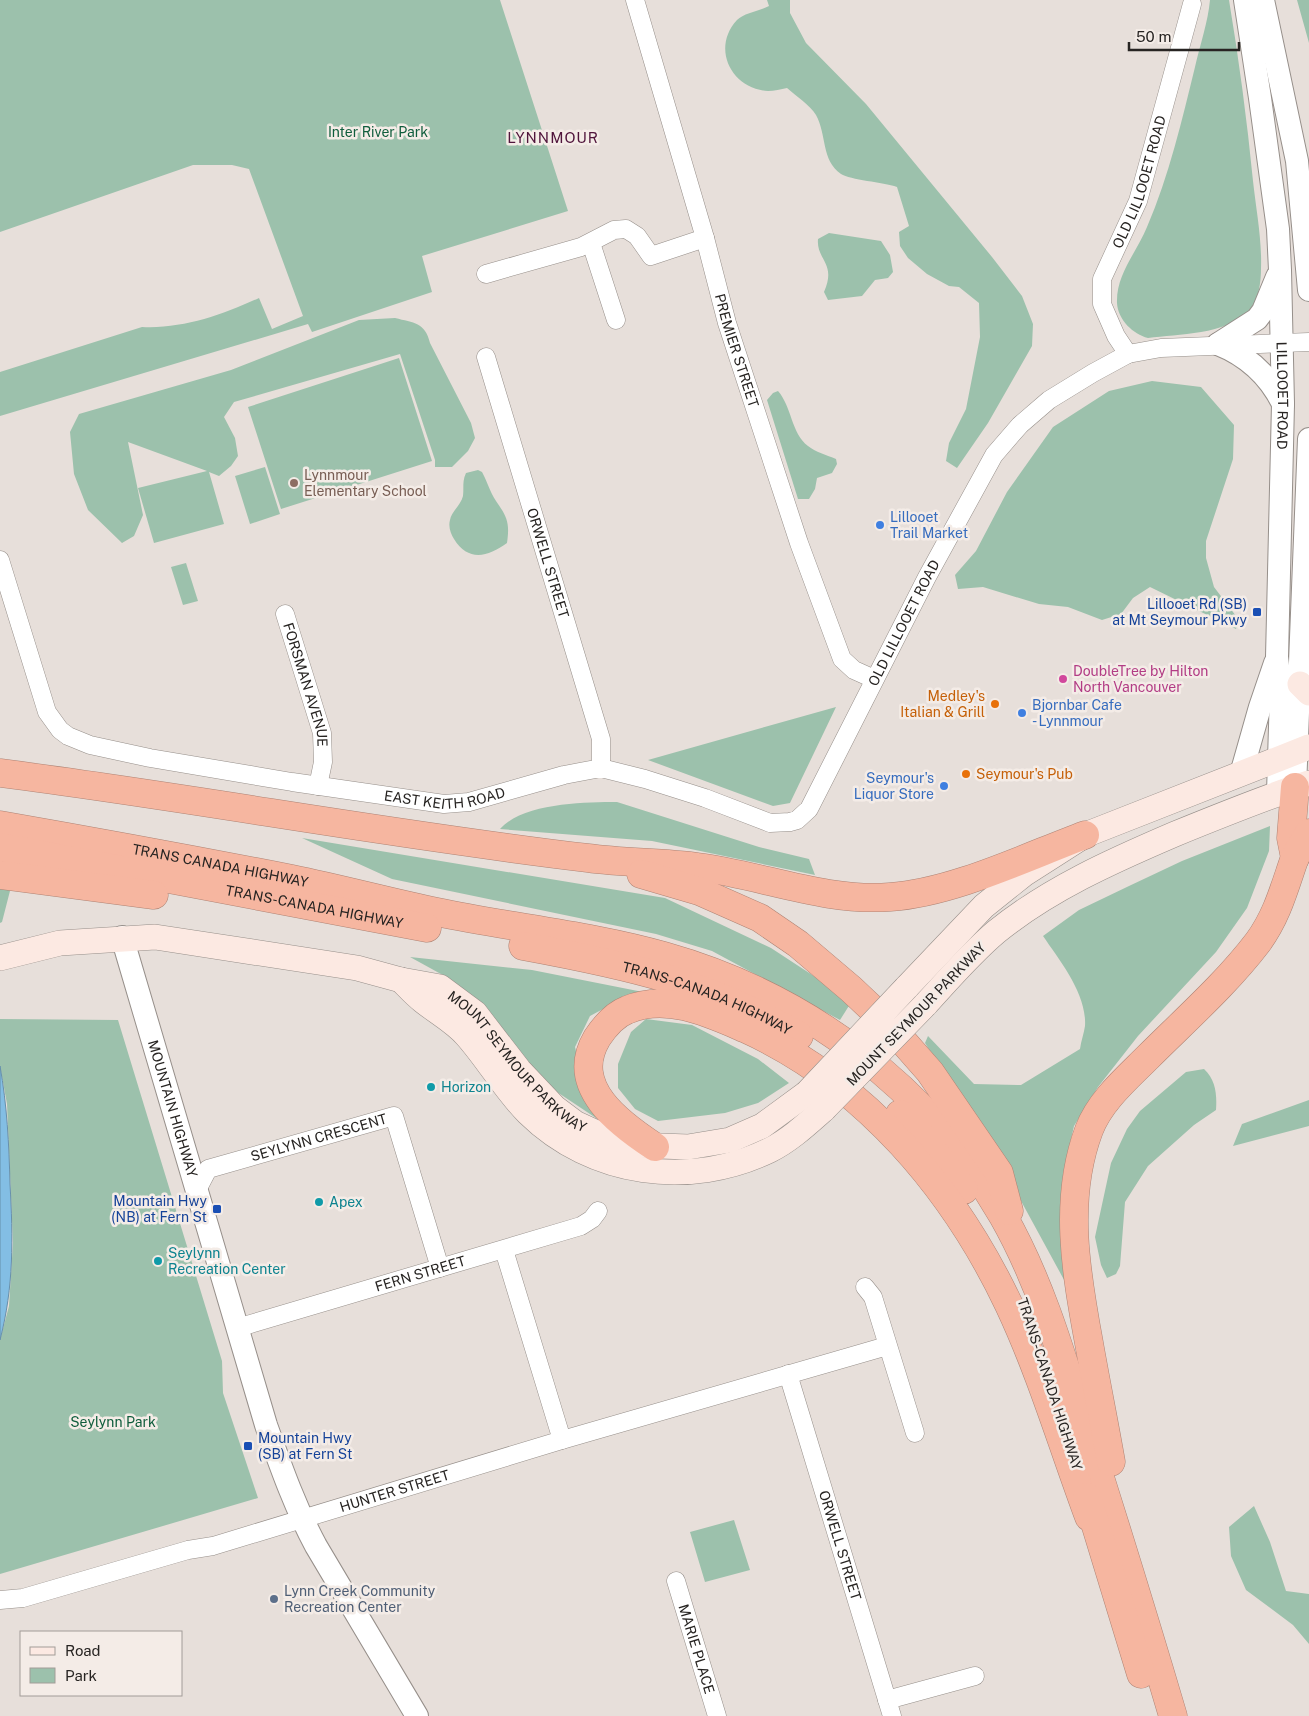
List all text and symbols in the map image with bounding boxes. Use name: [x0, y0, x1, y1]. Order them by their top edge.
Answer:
scale bar: [1129, 20, 1239, 52]
text: 50 m: [1136, 28, 1171, 45]
street label: OLD LILLOOET ROAD: [1109, 114, 1169, 251]
park label: Inter River Park: [328, 124, 428, 140]
district label: LYNNMOUR: [507, 129, 599, 146]
street label: PREMIER STREET: [712, 292, 762, 409]
street label: LILLOOET ROAD: [1274, 341, 1291, 450]
place label: Lynnmour Elementary School: [304, 467, 427, 499]
marker: Lynnmour Elementary School: [288, 477, 300, 489]
street label: ORWELL STREET: [524, 506, 572, 620]
place label: Lillooet Trail Market: [890, 509, 968, 541]
marker: Lillooet Trail Market: [874, 519, 886, 531]
street label: OLD LILLOOET ROAD: [865, 557, 943, 689]
place label: Lillooet Rd (SB) at Mt Seymour Pkwy: [1112, 596, 1248, 628]
marker: Lillooet Rd (SB) at Mt Seymour Pkwy: [1251, 606, 1263, 618]
street label: FORSMAN AVENUE: [280, 621, 330, 747]
place label: DoubleTree by Hilton North Vancouver: [1073, 663, 1208, 695]
marker: DoubleTree by Hilton North Vancouver: [1057, 673, 1069, 685]
place label: Medley's Italian & Grill: [900, 688, 985, 720]
place label: Bjornbar Cafe - Lynnmour: [1032, 697, 1122, 729]
marker: Medley's Italian & Grill: [989, 698, 1001, 710]
marker: Bjornbar Cafe - Lynnmour: [1016, 707, 1028, 719]
place label: Seymour's Pub: [976, 766, 1073, 782]
marker: Seymour's Pub: [960, 768, 972, 780]
place label: Seymour's Liquor Store: [854, 770, 934, 802]
marker: Seymour's Liquor Store: [938, 780, 950, 792]
street label: EAST KEITH ROAD: [383, 784, 507, 812]
street label: TRANS CANADA HIGHWAY: [131, 841, 310, 890]
street label: TRANS-CANADA HIGHWAY: [224, 882, 405, 931]
street label: MOUNT SEYMOUR PARKWAY: [843, 939, 989, 1089]
street label: TRANS-CANADA HIGHWAY: [621, 959, 795, 1038]
street label: MOUNT SEYMOUR PARKWAY: [445, 988, 590, 1135]
street label: MOUNTAIN HIGHWAY: [145, 1038, 201, 1180]
place label: Horizon: [441, 1079, 491, 1095]
marker: Horizon: [425, 1081, 437, 1093]
street label: SEYLYNN CRESCENT: [249, 1110, 389, 1164]
place label: Mountain Hwy (NB) at Fern St: [111, 1193, 207, 1225]
place label: Apex: [329, 1194, 363, 1210]
marker: Apex: [313, 1196, 325, 1208]
marker: Mountain Hwy (NB) at Fern St: [211, 1203, 223, 1215]
place label: Seylynn Recreation Center: [168, 1245, 286, 1277]
street label: FERN STREET: [373, 1253, 467, 1295]
marker: Seylynn Recreation Center: [152, 1255, 164, 1267]
street label: TRANS-CANADA HIGHWAY: [1015, 1296, 1086, 1473]
park label: Seylynn Park: [70, 1414, 156, 1430]
place label: Mountain Hwy (SB) at Fern St: [258, 1430, 352, 1462]
marker: Mountain Hwy (SB) at Fern St: [242, 1440, 254, 1452]
street label: HUNTER STREET: [338, 1467, 451, 1515]
street label: ORWELL STREET: [816, 1488, 864, 1602]
place label: Lynn Creek Community Recreation Center: [284, 1583, 436, 1615]
marker: Lynn Creek Community Recreation Center: [268, 1593, 280, 1605]
street label: MARIE PLACE: [675, 1602, 718, 1696]
legend: [20, 1631, 182, 1696]
text: Road: [65, 1642, 101, 1659]
text: Park: [65, 1667, 97, 1684]

